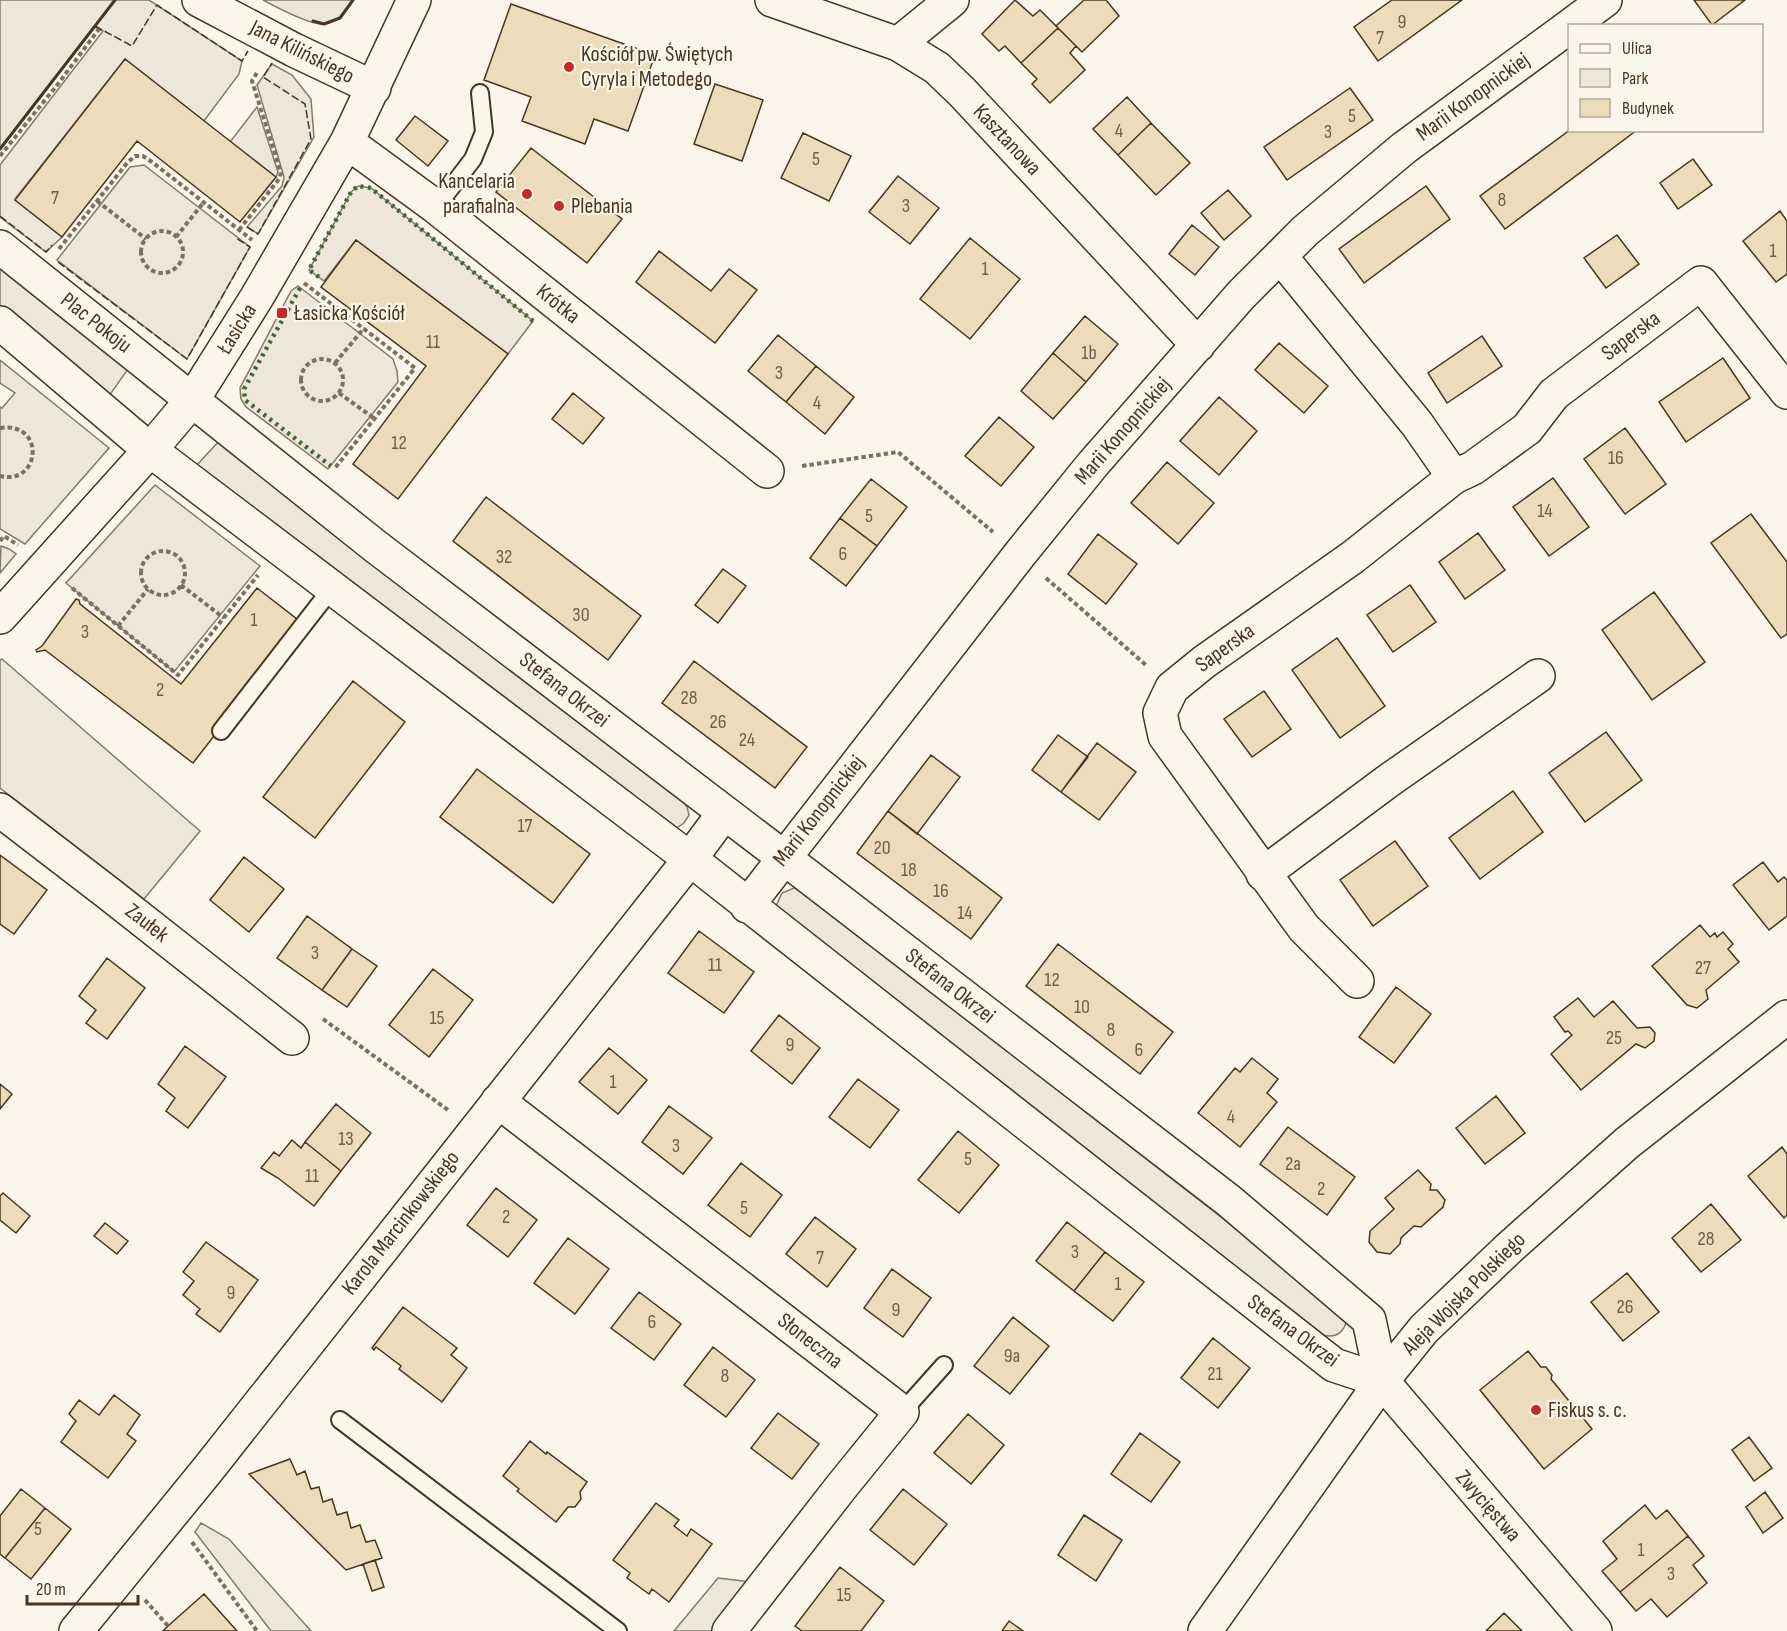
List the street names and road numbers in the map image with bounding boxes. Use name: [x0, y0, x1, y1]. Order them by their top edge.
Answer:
street label: Jana Kilińskiego: [244, 14, 359, 90]
street label: Marii Konopnickiej: [1411, 47, 1535, 147]
street label: Kasztanowa: [967, 99, 1047, 181]
street label: Krótka: [531, 278, 585, 330]
street label: Plac Pokoju: [55, 287, 137, 359]
street label: Łasicka: [211, 299, 263, 360]
street label: Saperska: [1596, 305, 1666, 367]
street label: Marii Konopnickiej: [1069, 372, 1177, 490]
street label: Saperska: [1190, 618, 1260, 678]
street label: Stefana Okrzei: [514, 646, 614, 734]
street label: Marii Konopnickiej: [767, 750, 871, 872]
street label: Zaułek: [120, 898, 175, 949]
street label: Stefana Okrzei: [900, 942, 1000, 1030]
street label: Karola Marcinkowskiego: [336, 1145, 466, 1301]
street label: Aleja Wojska Polskiego: [1396, 1227, 1531, 1362]
street label: Stefana Okrzei: [1242, 1289, 1344, 1373]
street label: Słoneczna: [772, 1307, 848, 1375]
street label: Zwycięstwa: [1449, 1465, 1527, 1547]

